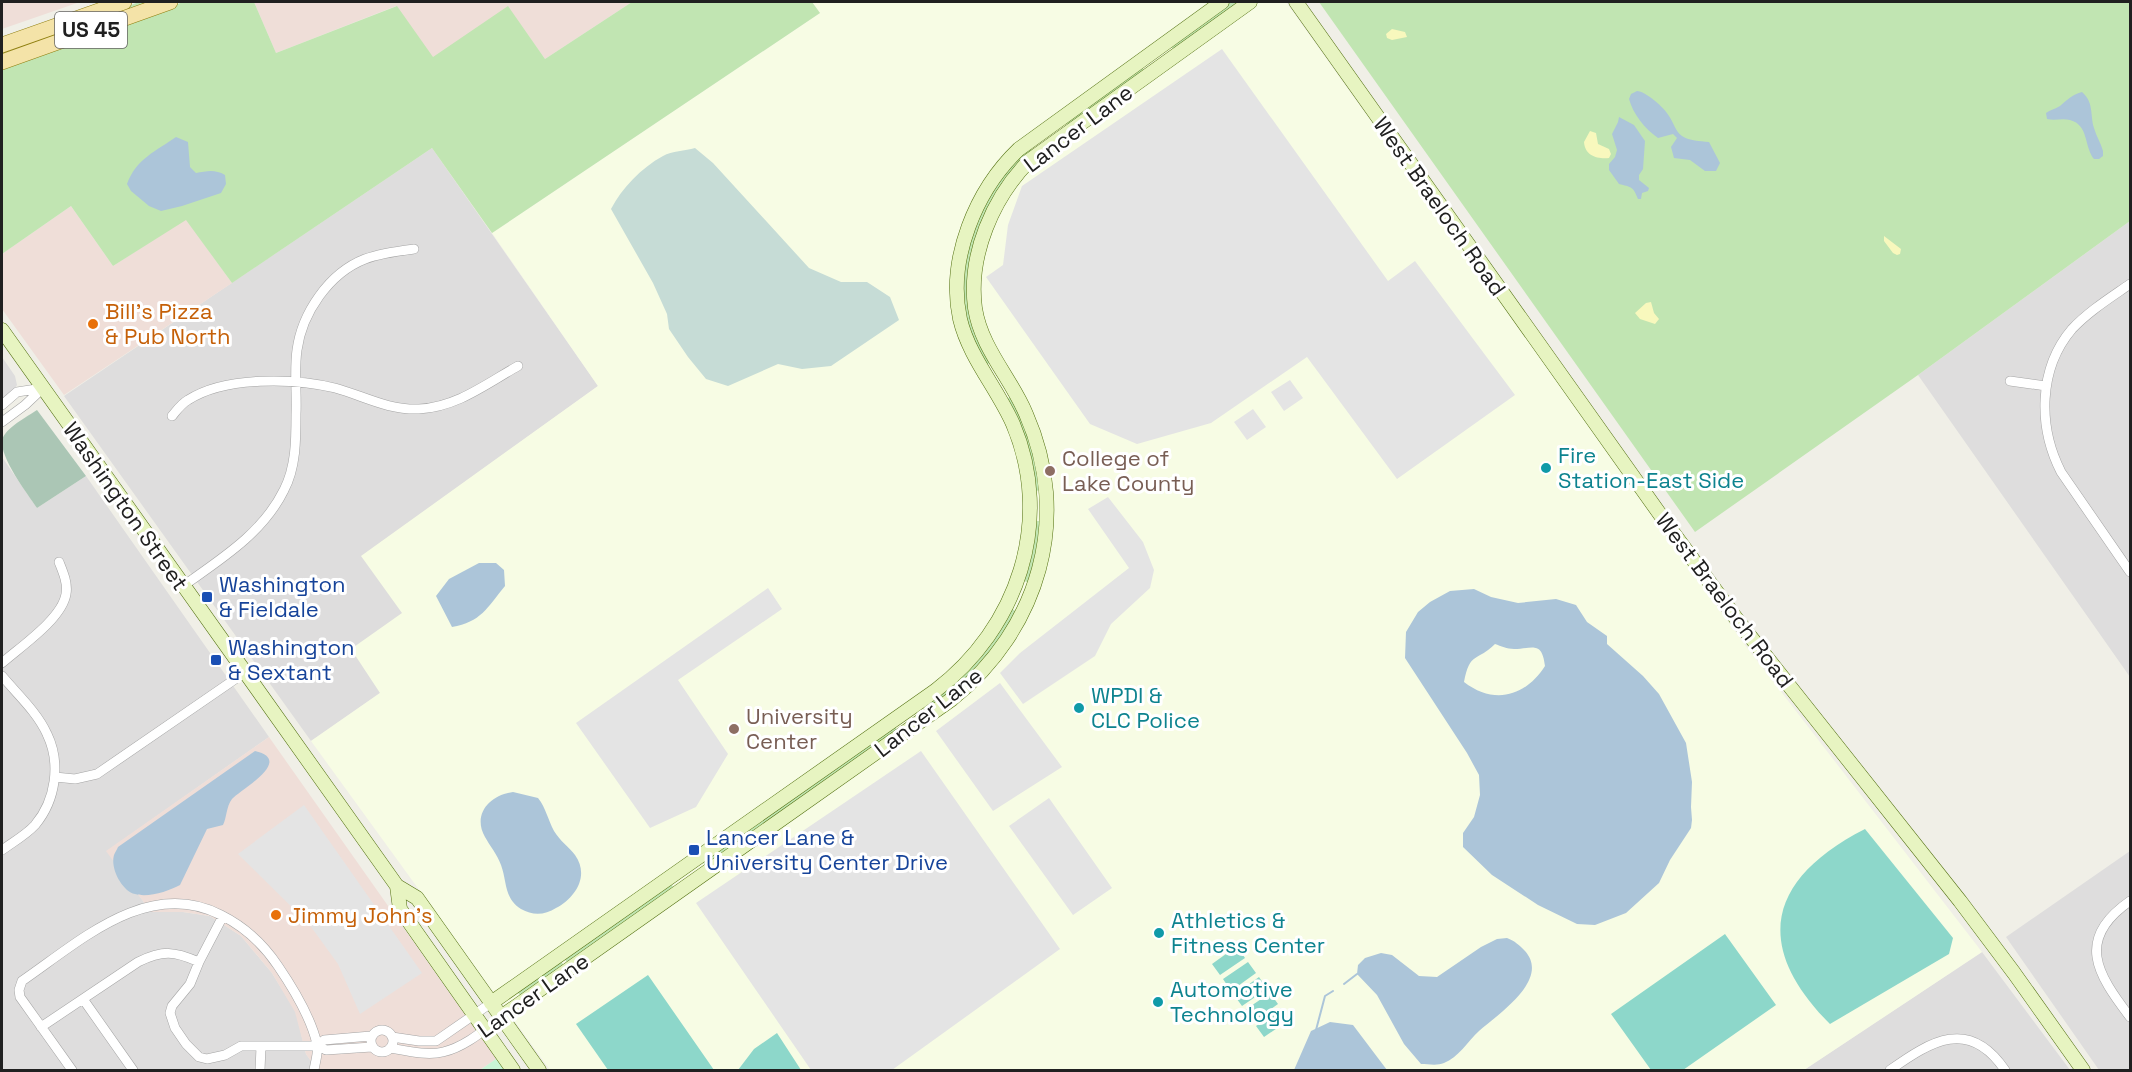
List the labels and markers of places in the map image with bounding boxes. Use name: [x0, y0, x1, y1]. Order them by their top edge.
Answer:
place label: Bill's Pizza & Pub North: [105, 297, 231, 350]
marker: Bill's Pizza & Pub North: [86, 317, 100, 331]
place label: Fire Station-East Side: [1558, 441, 1744, 494]
place label: College of Lake County: [1062, 444, 1195, 497]
marker: Fire Station-East Side: [1539, 461, 1553, 475]
marker: College of Lake County: [1043, 464, 1057, 478]
place label: Washington & Fieldale: [219, 570, 345, 623]
marker: Washington & Fieldale: [200, 590, 214, 604]
place label: Washington & Sextant: [228, 633, 354, 686]
marker: Washington & Sextant: [209, 653, 223, 667]
place label: WPDI & CLC Police: [1091, 681, 1200, 734]
marker: WPDI & CLC Police: [1072, 701, 1086, 715]
place label: University Center: [746, 702, 853, 755]
marker: University Center: [727, 722, 741, 736]
place label: Lancer Lane & University Center Drive: [706, 823, 948, 876]
marker: Lancer Lane & University Center Drive: [687, 843, 701, 857]
place label: Jimmy John's: [288, 901, 433, 929]
place label: Athletics & Fitness Center: [1171, 906, 1325, 959]
marker: Jimmy John's: [269, 908, 283, 922]
marker: Athletics & Fitness Center: [1152, 926, 1166, 940]
place label: Automotive Technology: [1170, 975, 1294, 1028]
marker: Automotive Technology: [1151, 995, 1165, 1009]

